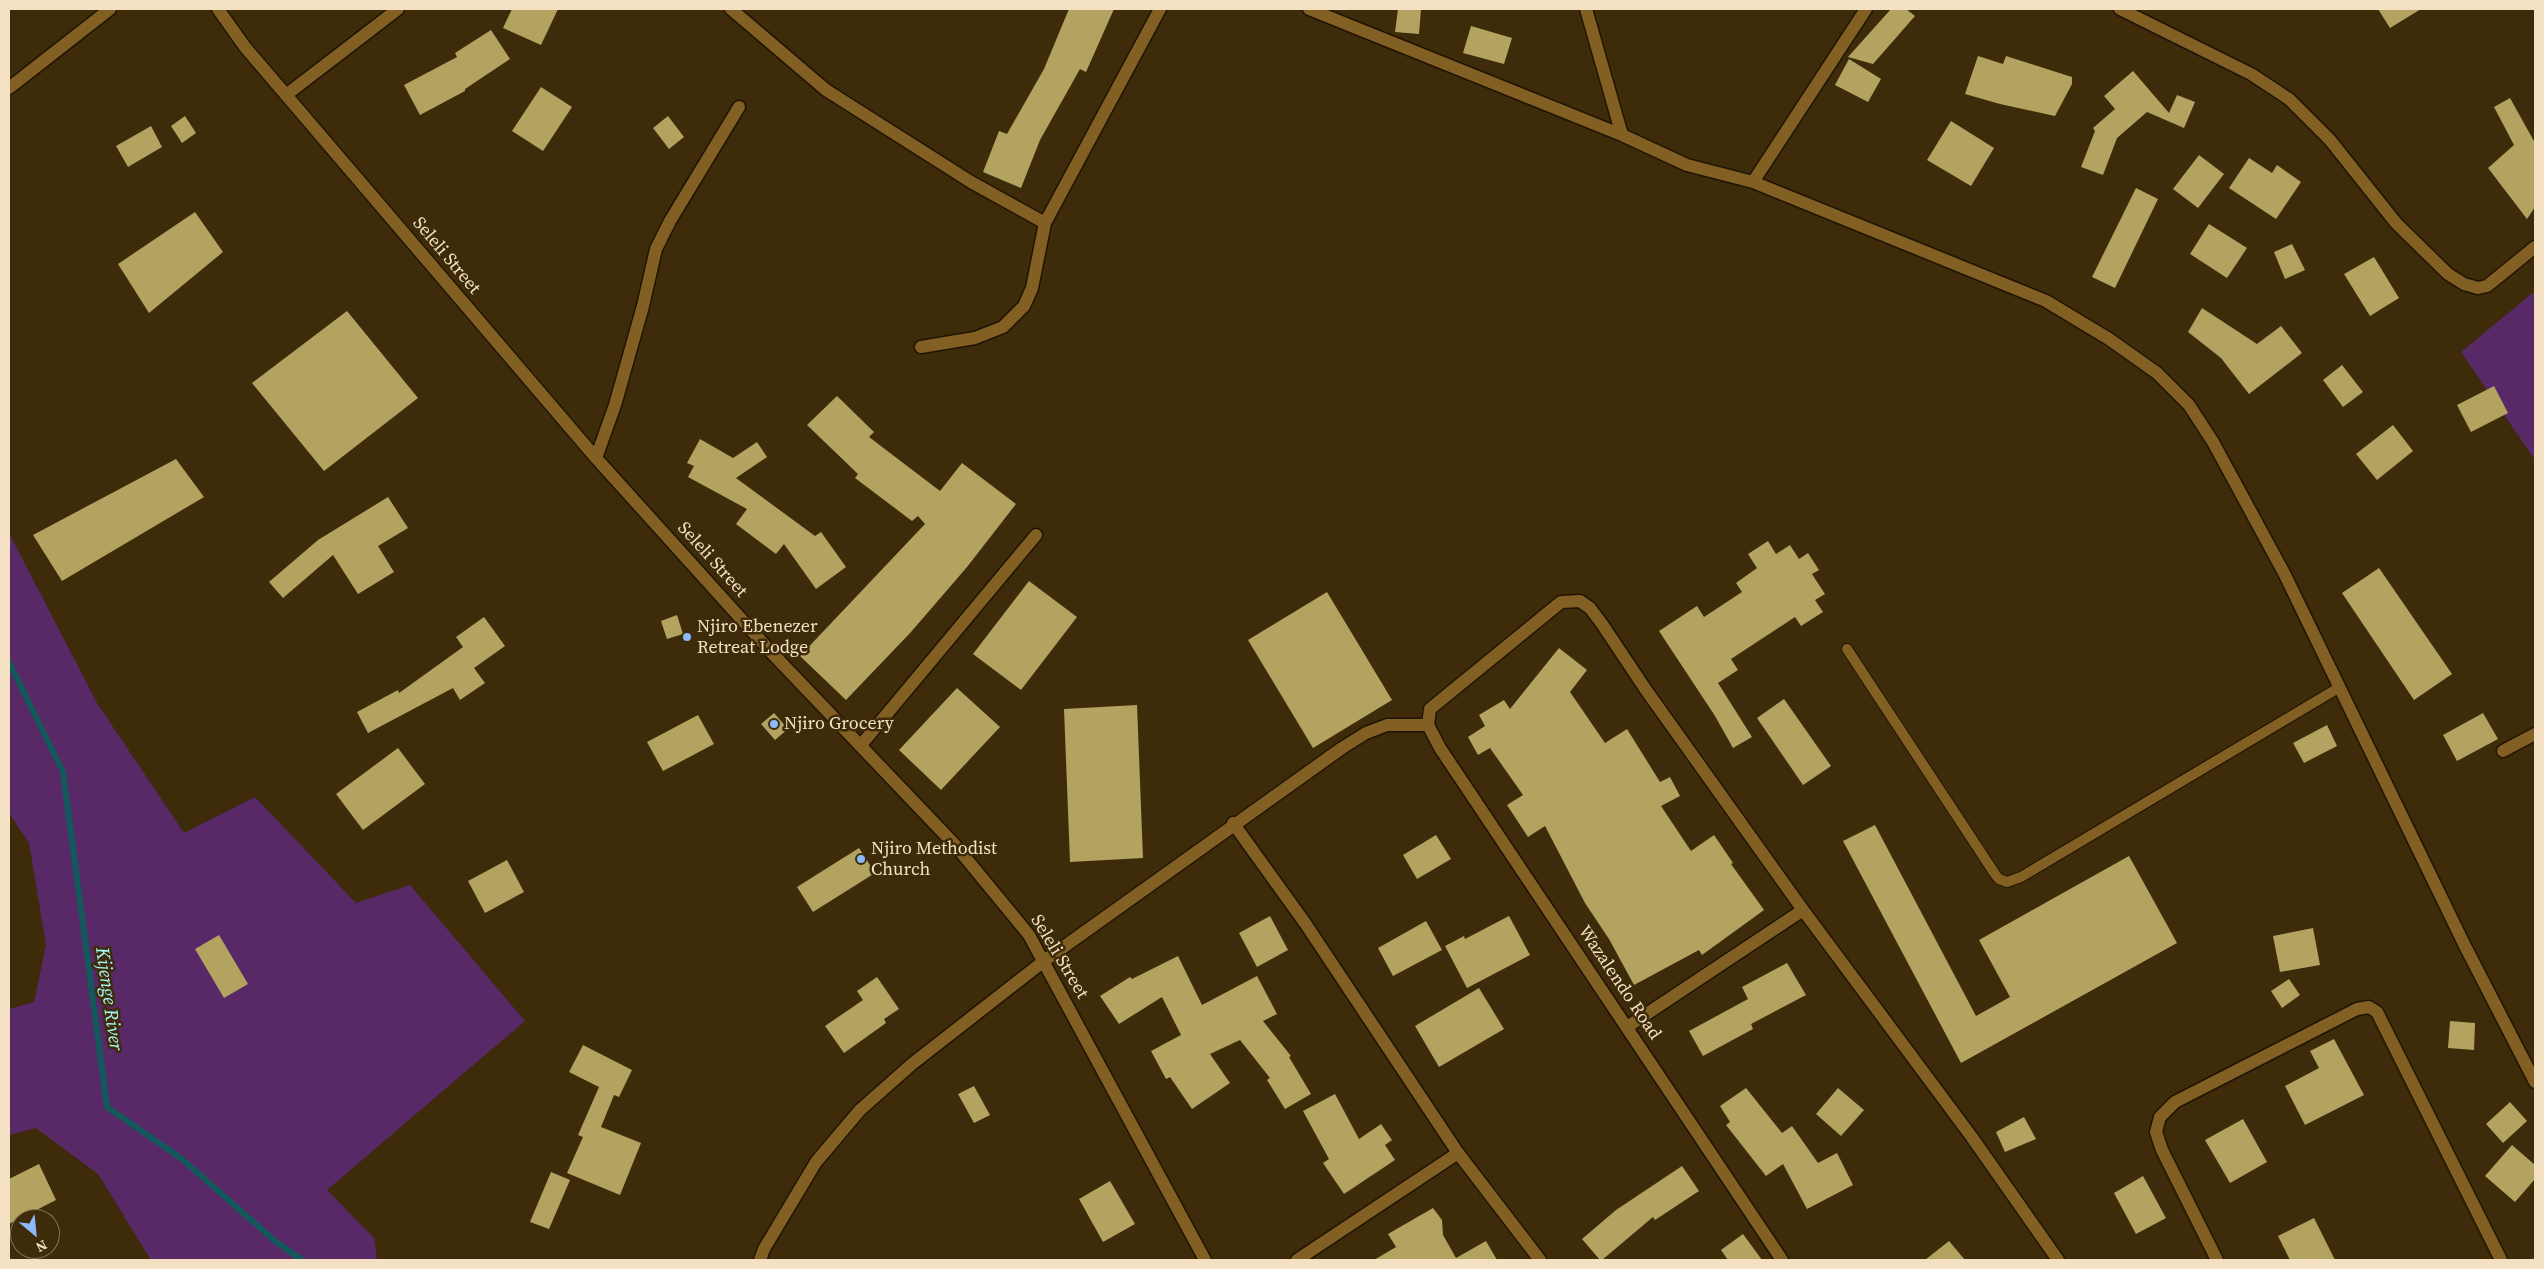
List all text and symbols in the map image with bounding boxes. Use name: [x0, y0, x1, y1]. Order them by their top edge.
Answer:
street label: Seleli Street: [408, 213, 484, 299]
street label: Seleli Street: [673, 518, 751, 602]
place label: Njiro Ebenezer Retreat Lodge: [697, 616, 818, 659]
marker: Njiro Ebenezer Retreat Lodge: [681, 631, 693, 643]
place label: Njiro Grocery: [784, 713, 894, 735]
marker: Njiro Grocery: [768, 718, 780, 730]
place label: Njiro Methodist Church: [871, 838, 997, 881]
marker: Njiro Methodist Church: [855, 853, 867, 865]
street label: Seleli Street: [1026, 911, 1092, 1003]
street label: Wazalendo Road: [1573, 922, 1665, 1044]
water label: Kijenge River: [89, 946, 127, 1052]
north arrow: [10, 1209, 60, 1259]
text: N: [32, 1235, 51, 1258]

